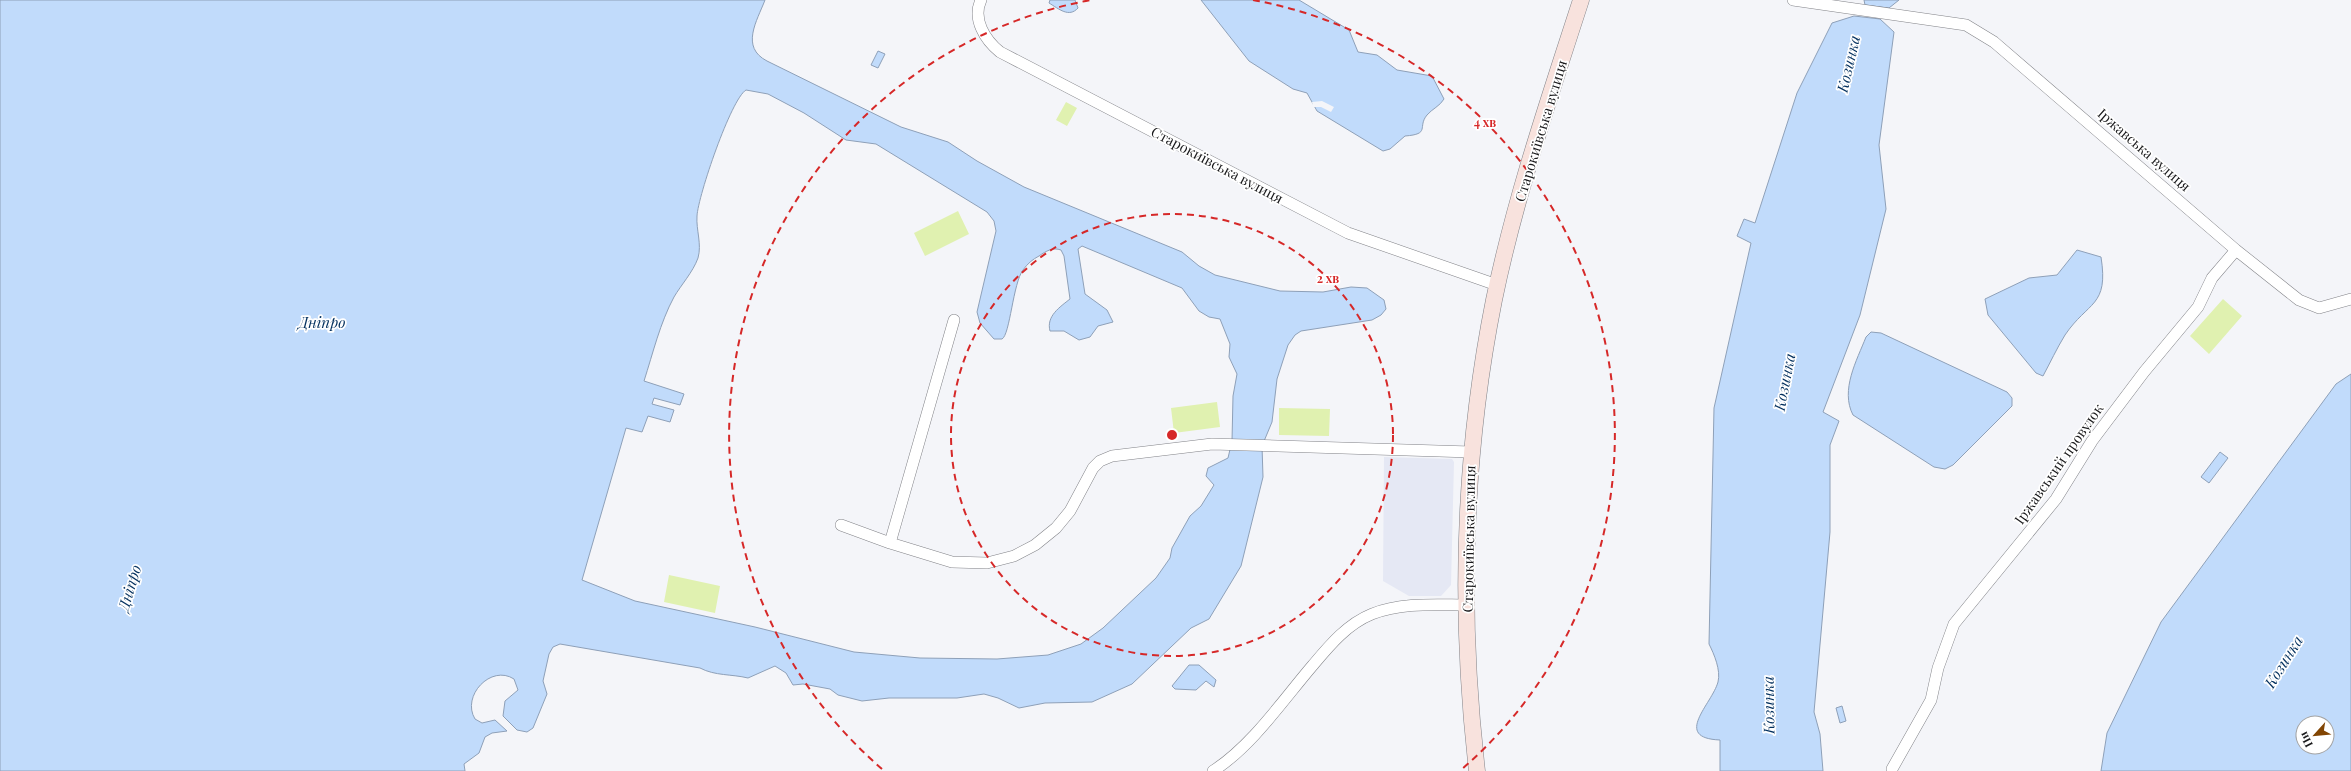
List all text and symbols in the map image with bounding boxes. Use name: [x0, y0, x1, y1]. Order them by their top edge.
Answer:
water label: Козинка: [1832, 33, 1864, 95]
street label: Старокиївська вулиця: [1510, 57, 1571, 204]
street label: Іржавська вулиця: [2094, 104, 2195, 196]
text: 4 хв: [1474, 114, 1496, 130]
street label: Старокиївська вулиця: [1148, 122, 1287, 208]
text: 2 хв: [1317, 270, 1339, 286]
water label: Дніпро: [295, 312, 346, 332]
water label: Козинка: [1768, 351, 1799, 413]
street label: Іржавський провулок: [2010, 400, 2107, 528]
centre of rings: [1165, 428, 1179, 442]
street label: Старокиївська вулиця: [1458, 465, 1479, 613]
water label: Дніпро: [112, 562, 146, 616]
water label: Козинка: [2259, 631, 2307, 692]
water label: Козинка: [1757, 676, 1779, 735]
north arrow: [2295, 715, 2335, 755]
text: Пн: [2295, 729, 2316, 750]

